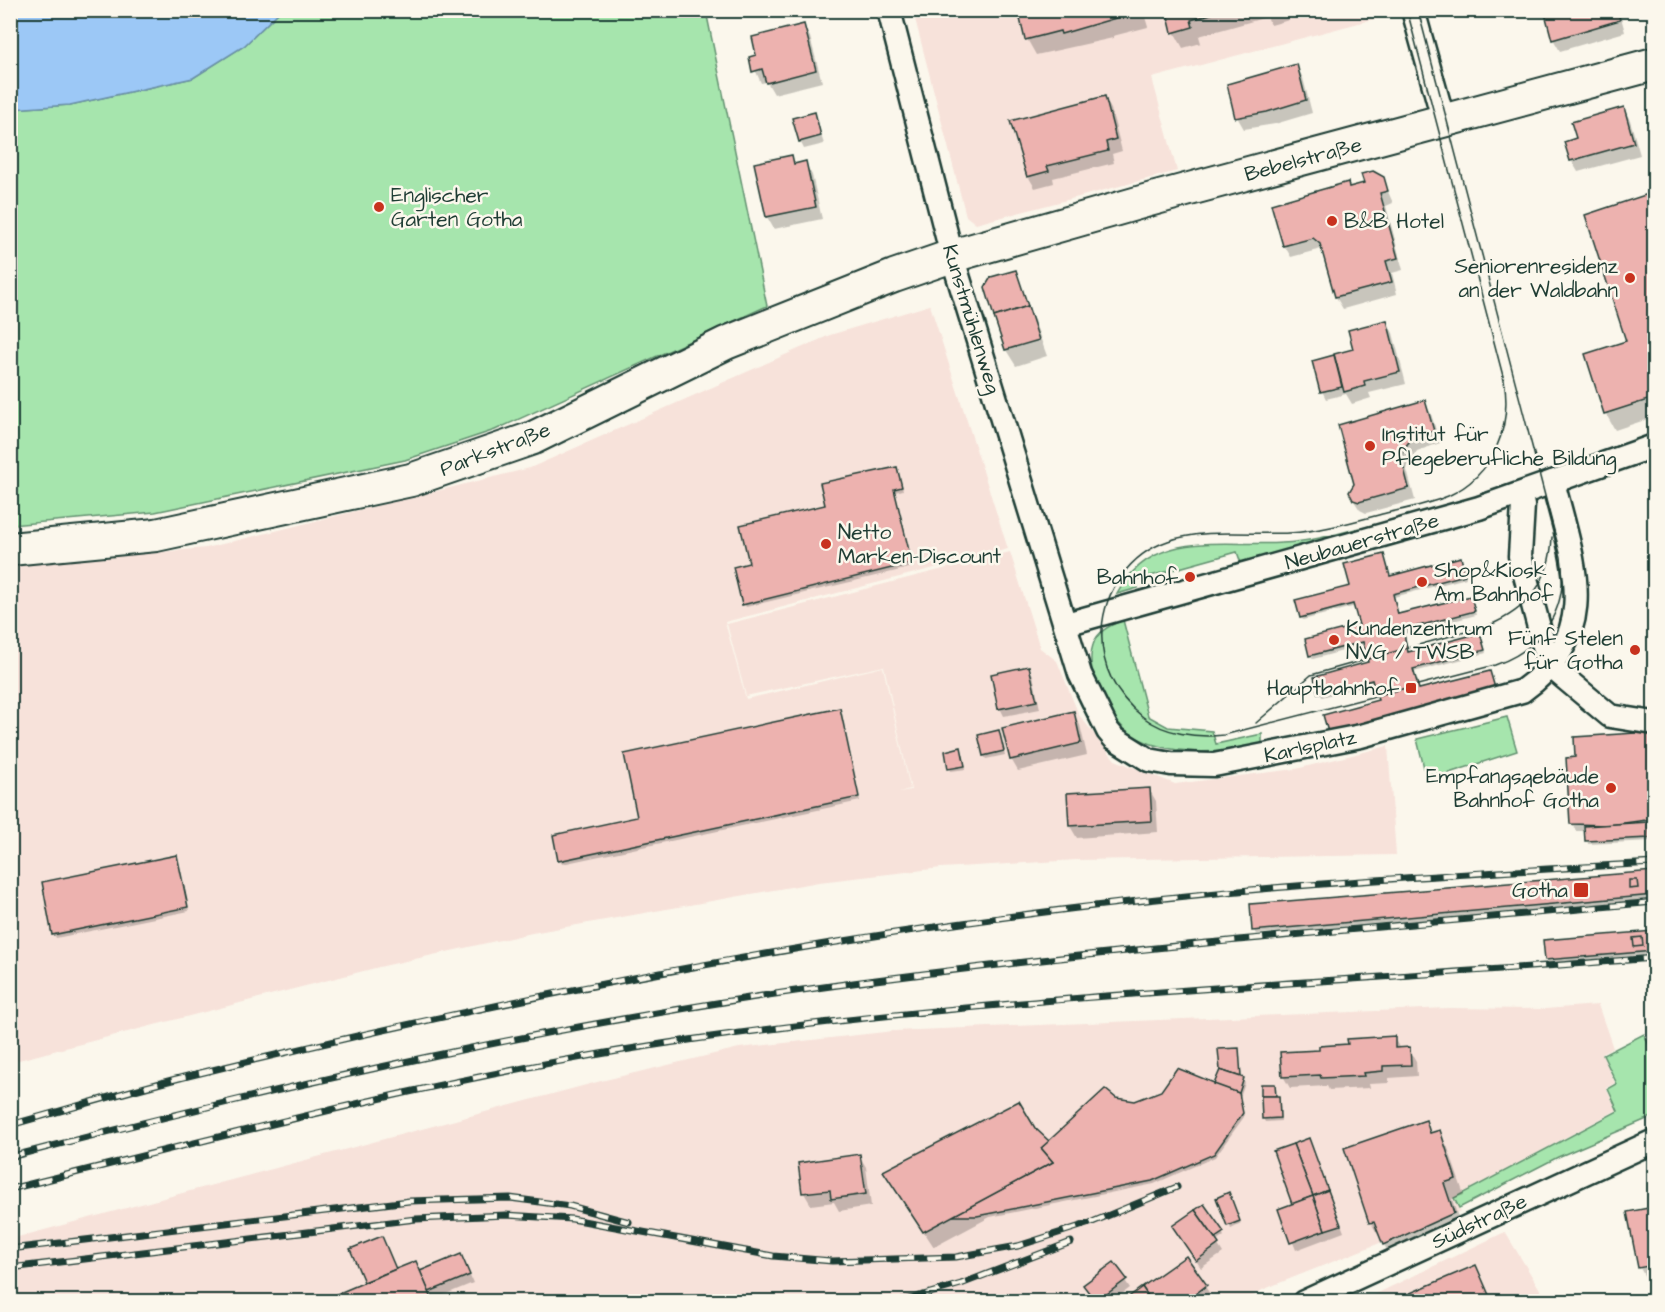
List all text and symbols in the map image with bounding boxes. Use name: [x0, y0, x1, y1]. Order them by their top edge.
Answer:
street label: Bebelstraße: [1241, 130, 1365, 189]
place label: Englischer Garten Gotha: [391, 181, 523, 234]
marker: Englischer Garten Gotha: [372, 200, 386, 214]
place label: B&B Hotel: [1344, 207, 1444, 236]
marker: B&B Hotel: [1325, 214, 1339, 228]
street label: Kunstmühlenweg: [933, 241, 1008, 398]
place label: Seniorenresidenz an der Waldbahn: [1455, 252, 1619, 305]
marker: Seniorenresidenz an der Waldbahn: [1623, 271, 1637, 285]
street label: Parkstraße: [436, 415, 555, 484]
place label: Institut für Pflegeberufliche Bildung: [1382, 420, 1617, 475]
marker: Institut für Pflegeberufliche Bildung: [1363, 439, 1377, 453]
street label: Neubauerstraße: [1282, 506, 1442, 577]
place label: Netto Marken-Discount: [838, 518, 1002, 571]
marker: Netto Marken-Discount: [819, 537, 833, 551]
place label: Shop&Kiosk Am Bahnhof: [1434, 556, 1554, 609]
place label: Bahnhof: [1097, 563, 1179, 592]
marker: Bahnhof: [1183, 570, 1197, 584]
marker: Shop&Kiosk Am Bahnhof: [1415, 575, 1429, 589]
place label: Kundenzentrum NVG / TWSB: [1346, 614, 1493, 667]
place label: Fünf Stelen für Gotha: [1508, 624, 1623, 677]
marker: Kundenzentrum NVG / TWSB: [1327, 633, 1341, 647]
marker: Fünf Stelen für Gotha: [1628, 643, 1642, 657]
place label: Hauptbahnhof: [1267, 674, 1400, 704]
marker: Hauptbahnhof: [1404, 681, 1418, 695]
street label: Karlsplatz: [1261, 722, 1360, 771]
place label: Empfangsgebäude Bahnhof Gotha: [1426, 762, 1599, 815]
marker: Empfangsgebäude Bahnhof Gotha: [1604, 781, 1618, 795]
place label: Gotha: [1512, 876, 1568, 905]
marker: Gotha: [1572, 881, 1590, 899]
street label: Südstraße: [1427, 1187, 1532, 1256]

